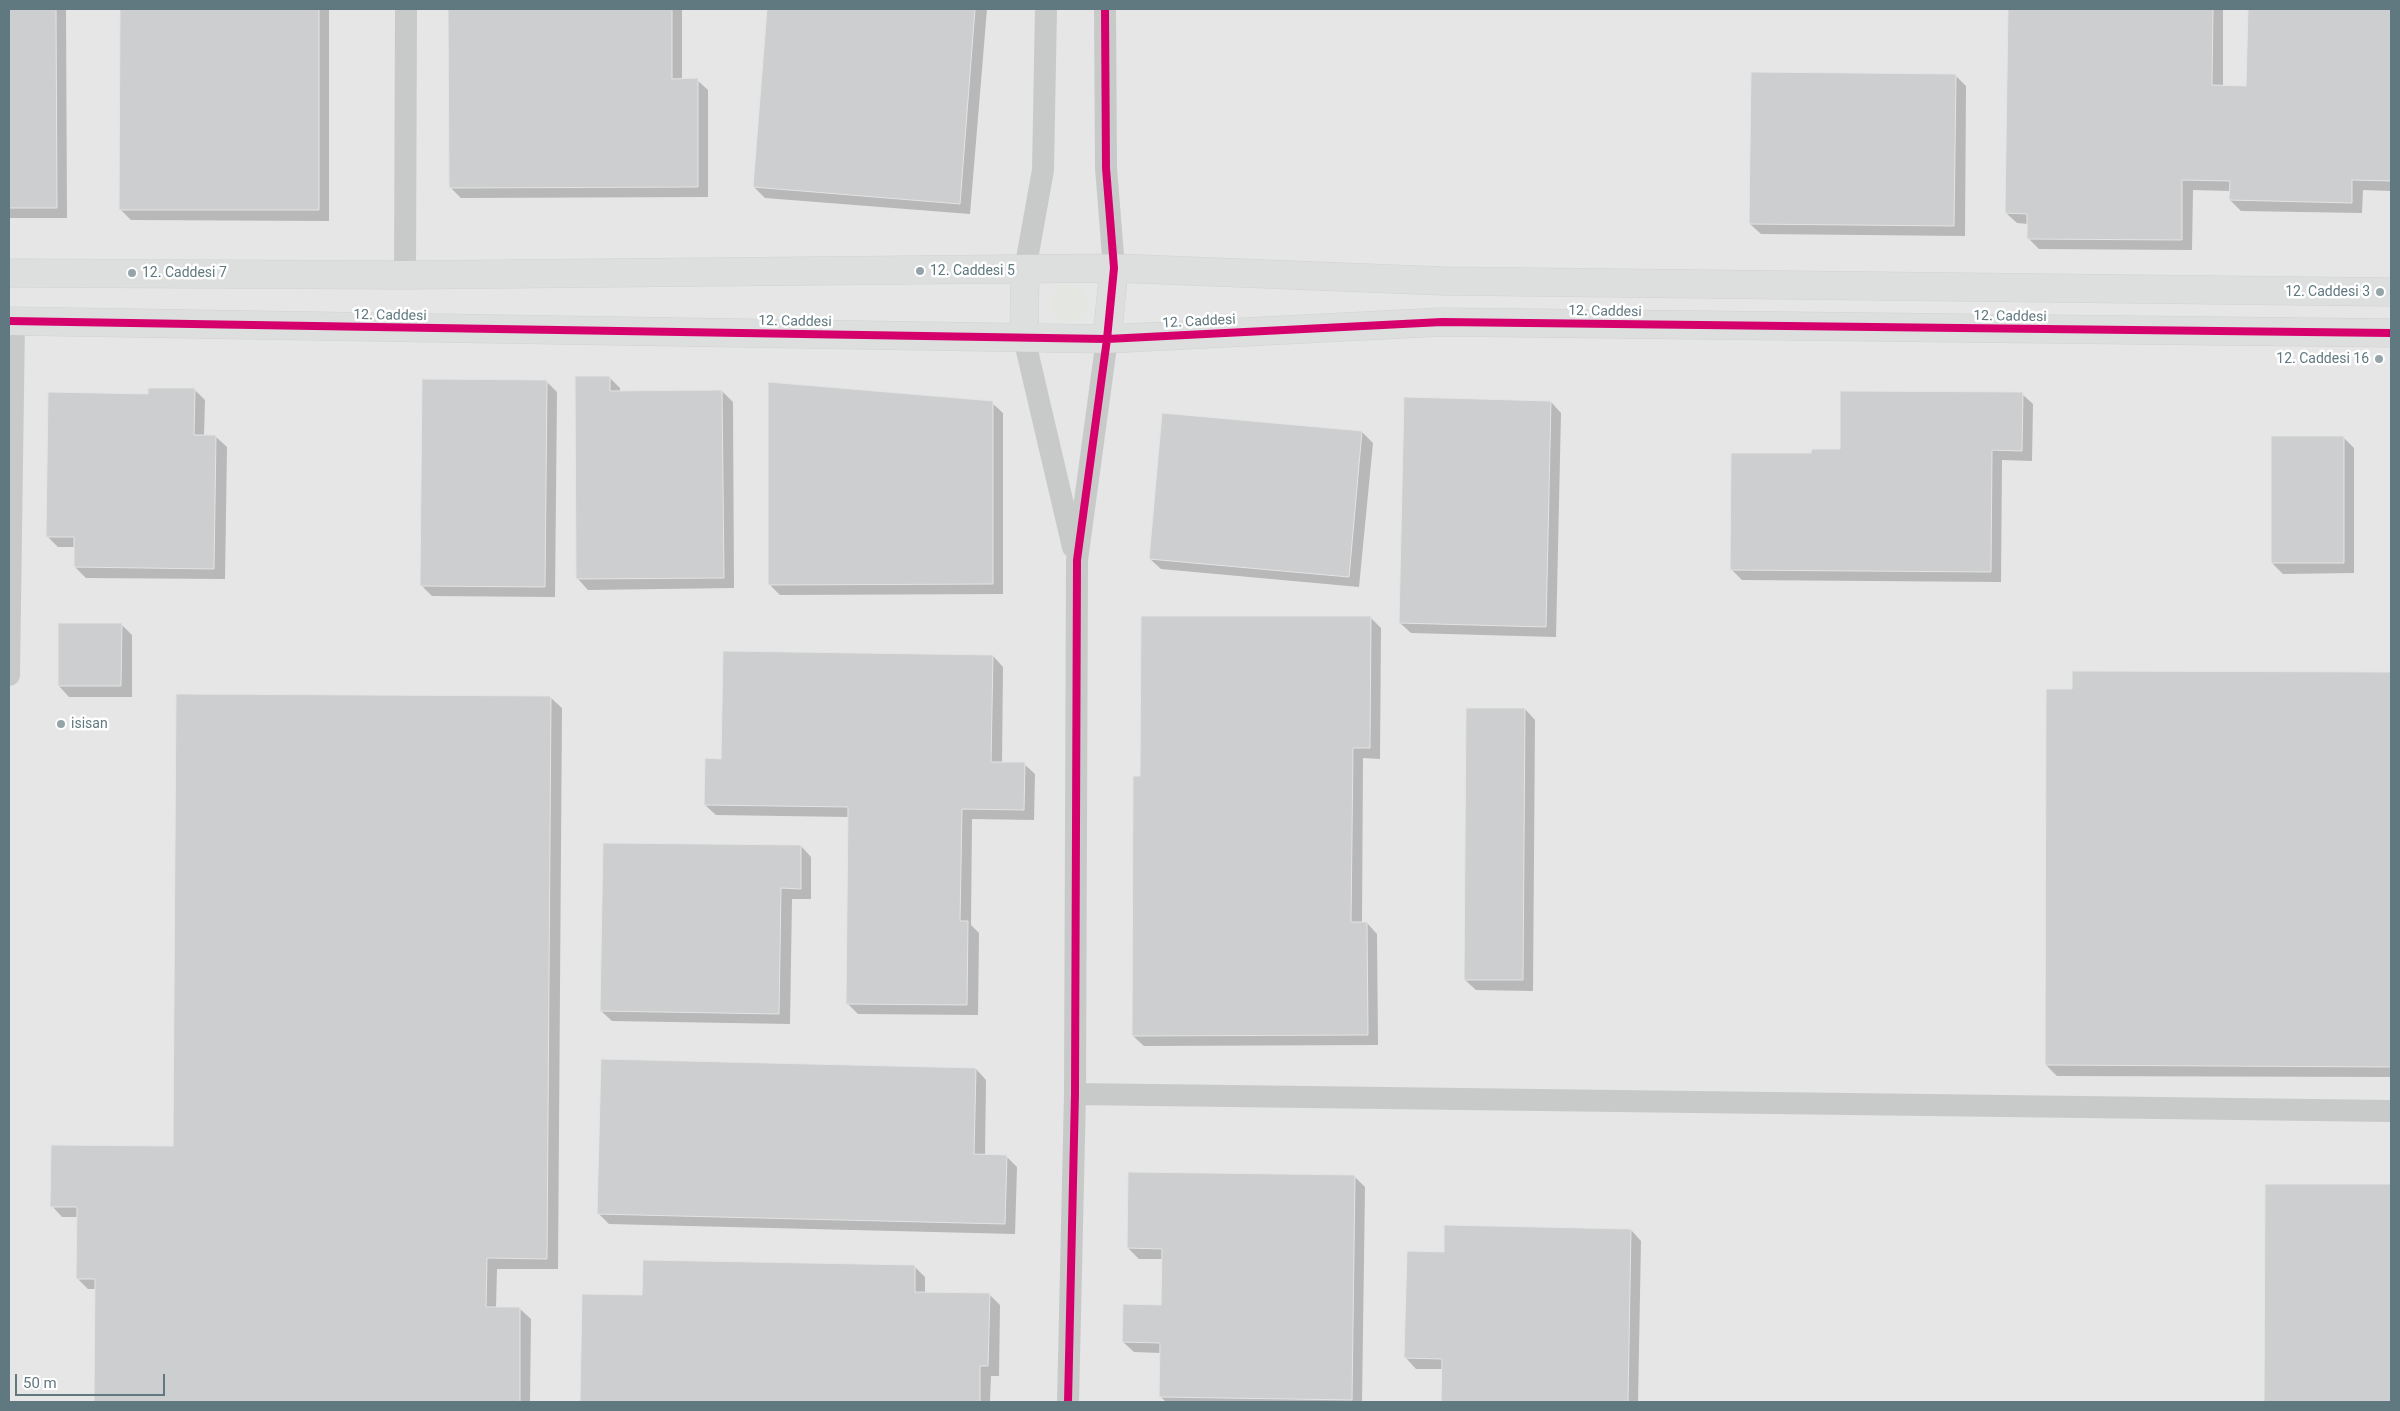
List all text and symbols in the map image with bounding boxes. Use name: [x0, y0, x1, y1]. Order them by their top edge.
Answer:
place label: 12. Caddesi 5: [930, 263, 1015, 279]
place label: 12. Caddesi 7: [142, 265, 227, 281]
marker: 12. Caddesi 5: [914, 265, 926, 277]
marker: 12. Caddesi 7: [126, 267, 138, 279]
place label: 12. Caddesi 3: [2285, 284, 2370, 300]
marker: 12. Caddesi 3: [2374, 286, 2386, 298]
street label: 12. Caddesi: [1568, 303, 1642, 321]
street label: 12. Caddesi: [353, 307, 427, 325]
street label: 12. Caddesi: [1973, 308, 2047, 326]
street label: 12. Caddesi: [1162, 312, 1236, 332]
street label: 12. Caddesi: [758, 313, 832, 331]
place label: 12. Caddesi 16: [2276, 351, 2369, 367]
marker: 12. Caddesi 16: [2373, 353, 2385, 365]
place label: isisan: [71, 716, 108, 732]
marker: isisan: [55, 718, 67, 730]
scale bar: [18, 1364, 168, 1396]
text: 50 m: [23, 1374, 57, 1392]

